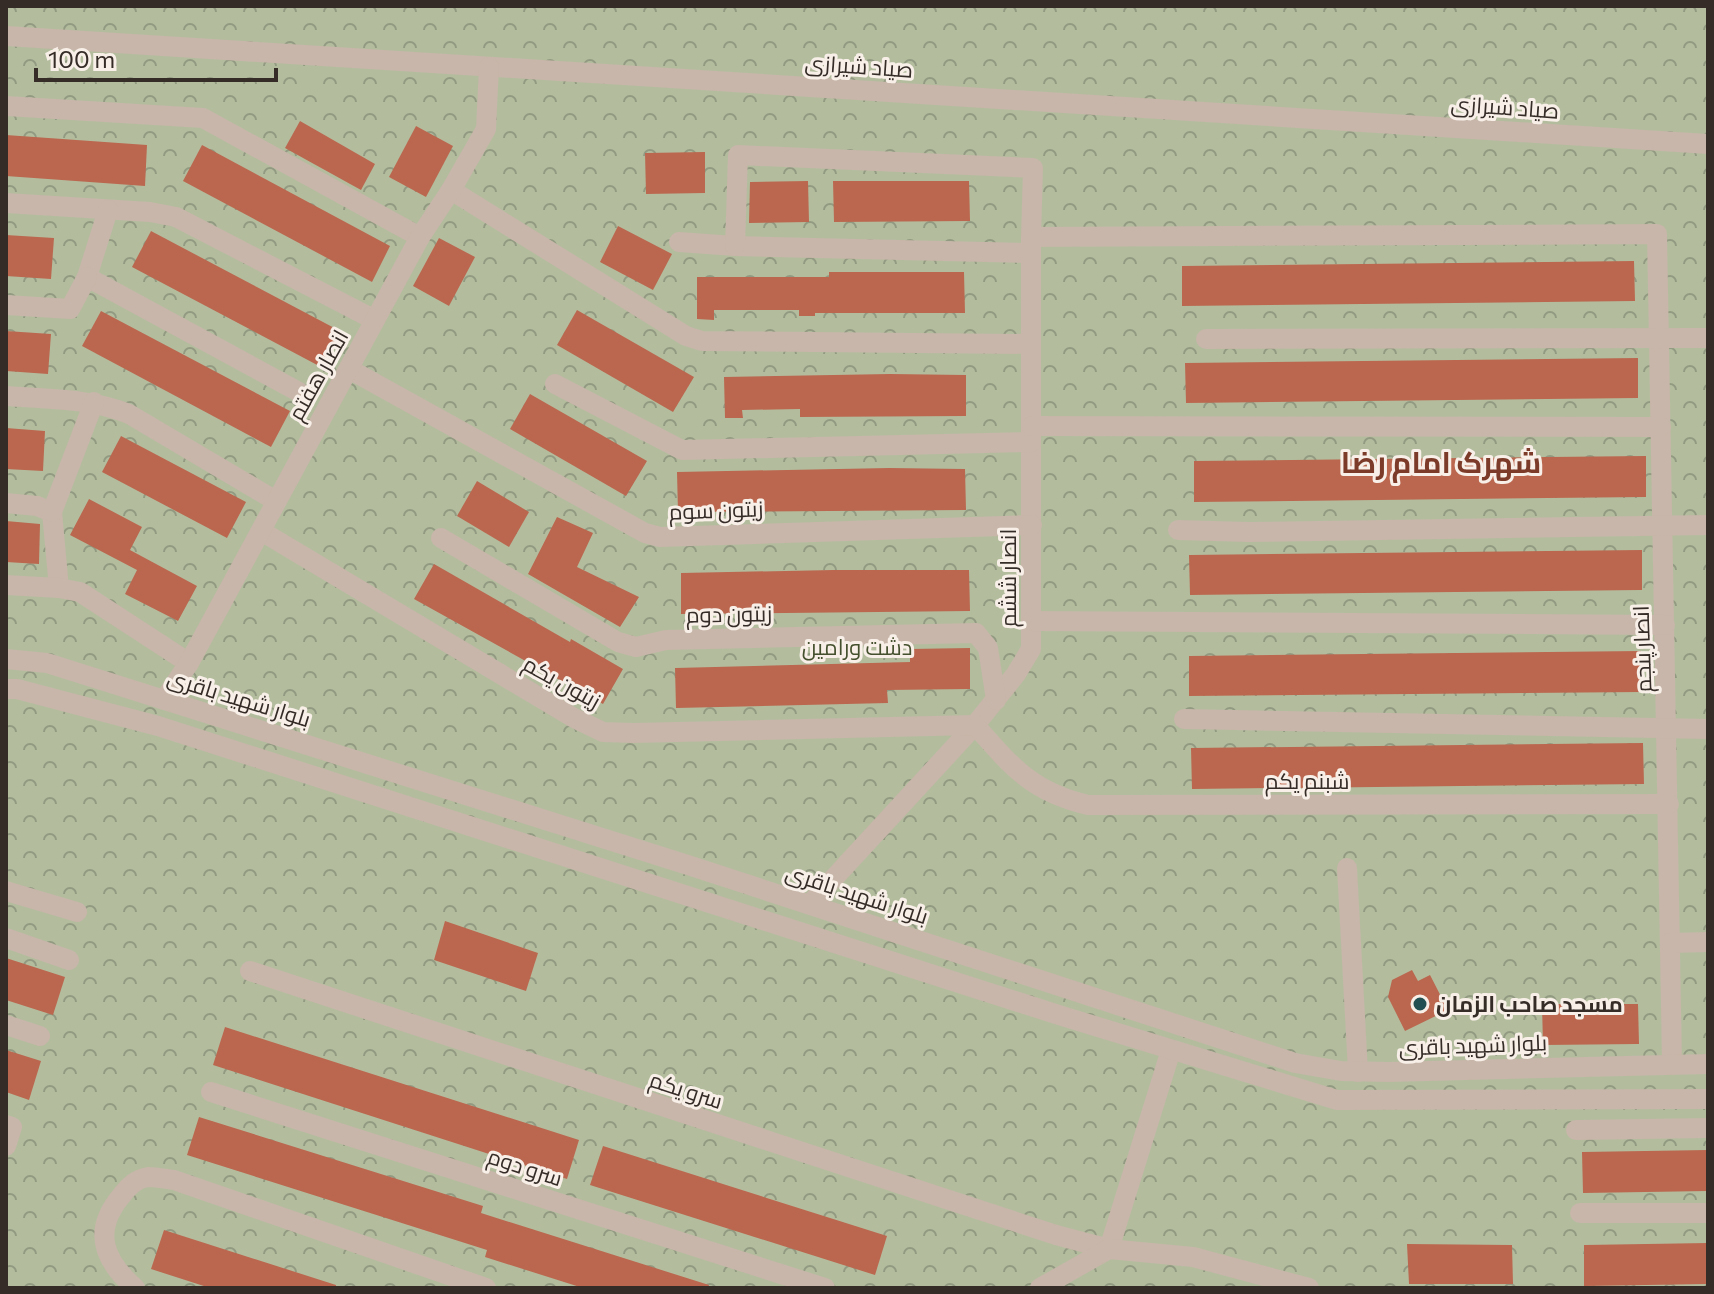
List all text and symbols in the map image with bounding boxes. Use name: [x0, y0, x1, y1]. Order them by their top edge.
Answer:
scale bar: [36, 32, 276, 82]
text: 100 m: [48, 44, 115, 73]
street label: صیاد شیرازی: [804, 48, 914, 83]
street label: صیاد شیرازی: [1450, 89, 1560, 124]
street label: انصار هفتم: [282, 325, 356, 426]
district label: شهرک امام رضا: [1341, 442, 1541, 483]
street label: زیتون سوم: [668, 494, 764, 528]
street label: انصار ششم: [994, 529, 1024, 627]
street label: زیتون دوم: [686, 599, 772, 631]
street label: انصار پنجم: [1626, 605, 1660, 693]
park label: دشت ورامین: [802, 633, 912, 661]
street label: زیتون یکم: [517, 649, 606, 716]
street label: بلوار شهید باقری: [164, 663, 314, 733]
street label: شبنم یکم: [1265, 767, 1349, 797]
street label: بلوار شهید باقری: [782, 858, 932, 930]
place label: مسجد صاحب الزمان: [1436, 990, 1623, 1018]
marker: مسجد صاحب الزمان: [1411, 995, 1429, 1013]
street label: بلوار شهید باقری: [1398, 1028, 1548, 1062]
street label: سرو یکم: [645, 1065, 726, 1117]
street label: سرو دوم: [483, 1142, 566, 1194]

